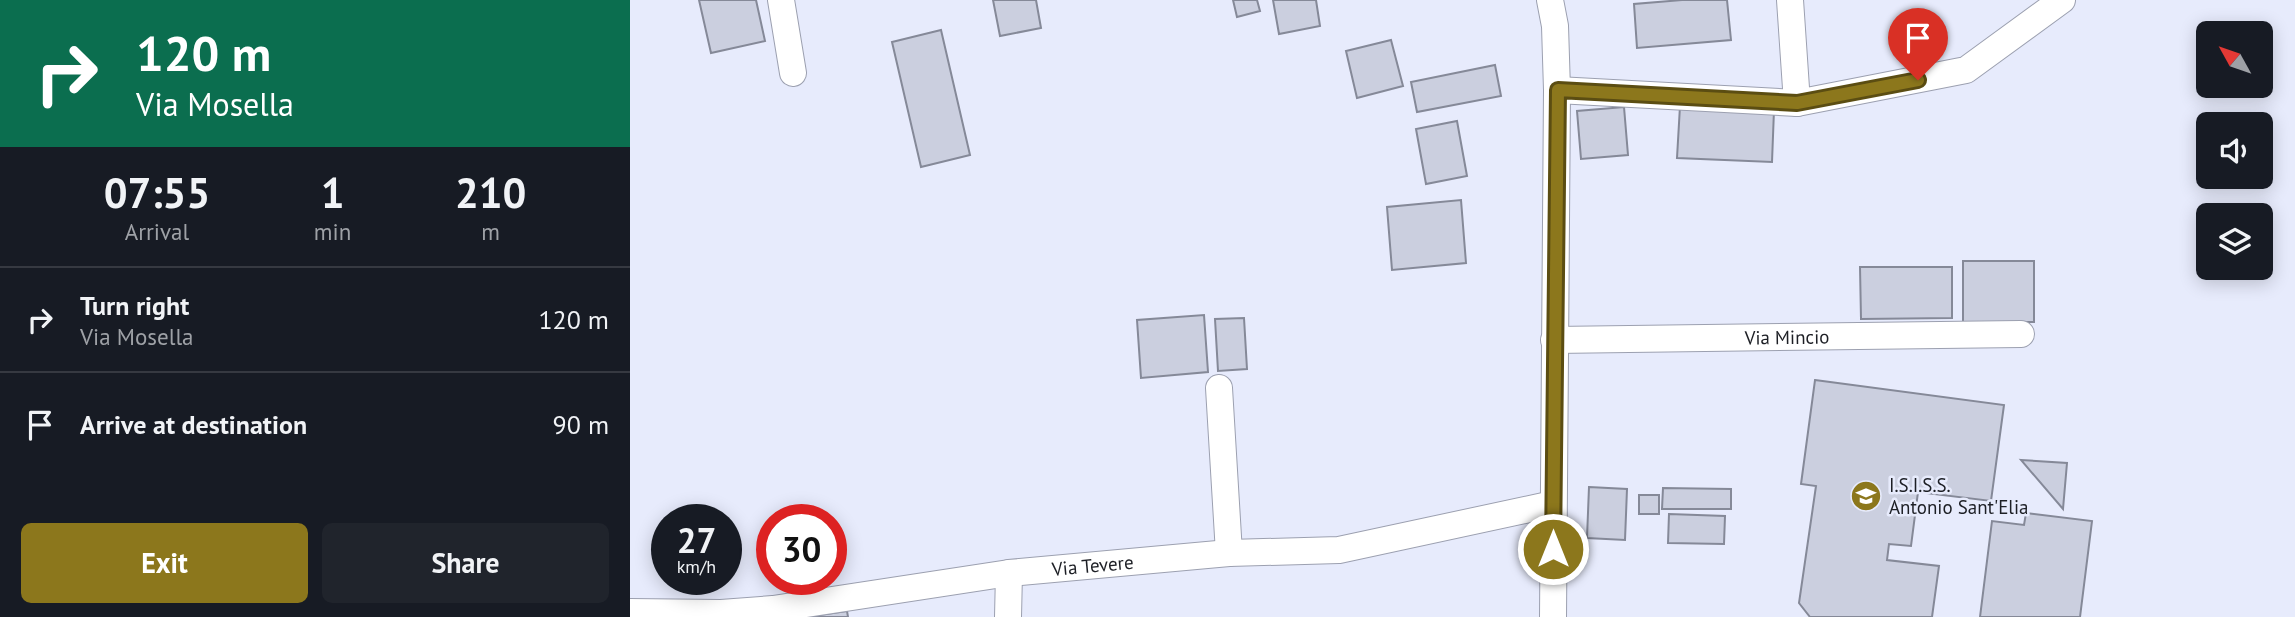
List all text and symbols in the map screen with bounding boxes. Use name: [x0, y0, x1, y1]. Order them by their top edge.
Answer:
pin: [1888, 8, 1948, 80]
icon: arrive: [1899, 19, 1937, 57]
text: 120 m: [136, 21, 271, 85]
north arrow: [2196, 21, 2273, 98]
map controls: [2196, 21, 2273, 280]
icon: right: [21, 28, 112, 119]
text: Via Mosella: [136, 83, 294, 125]
button: sound: [2196, 112, 2273, 189]
text: 07:55: [104, 165, 210, 220]
text: 1: [321, 165, 344, 220]
text: 210: [455, 165, 526, 220]
button: layers: [2196, 203, 2273, 280]
text: Arrival: [125, 217, 189, 246]
text: min: [314, 217, 351, 246]
text: m: [481, 217, 500, 246]
text: Turn right: [80, 289, 189, 322]
icon: right: [21, 301, 59, 339]
text: 120 m: [538, 303, 609, 336]
text: Via Mosella: [80, 322, 194, 351]
street label: Via Mincio: [1743, 324, 1830, 350]
icon: arrive: [21, 406, 59, 444]
text: Arrive at destination: [80, 408, 307, 441]
text: 90 m: [553, 408, 609, 441]
place label: I.S.I.S.S. Antonio Sant'Elia: [1889, 473, 2028, 519]
school or university icon: I.S.I.S.S. Antonio Sant'Elia: [1849, 479, 1883, 513]
speed limit sign: 30: [756, 504, 847, 595]
position arrow: [1516, 512, 1590, 586]
text: 27: [677, 517, 716, 563]
button: Exit: [21, 523, 308, 603]
button: Share: [322, 523, 609, 603]
street label: Via Tevere: [1050, 550, 1135, 581]
text: km/h: [677, 555, 716, 578]

